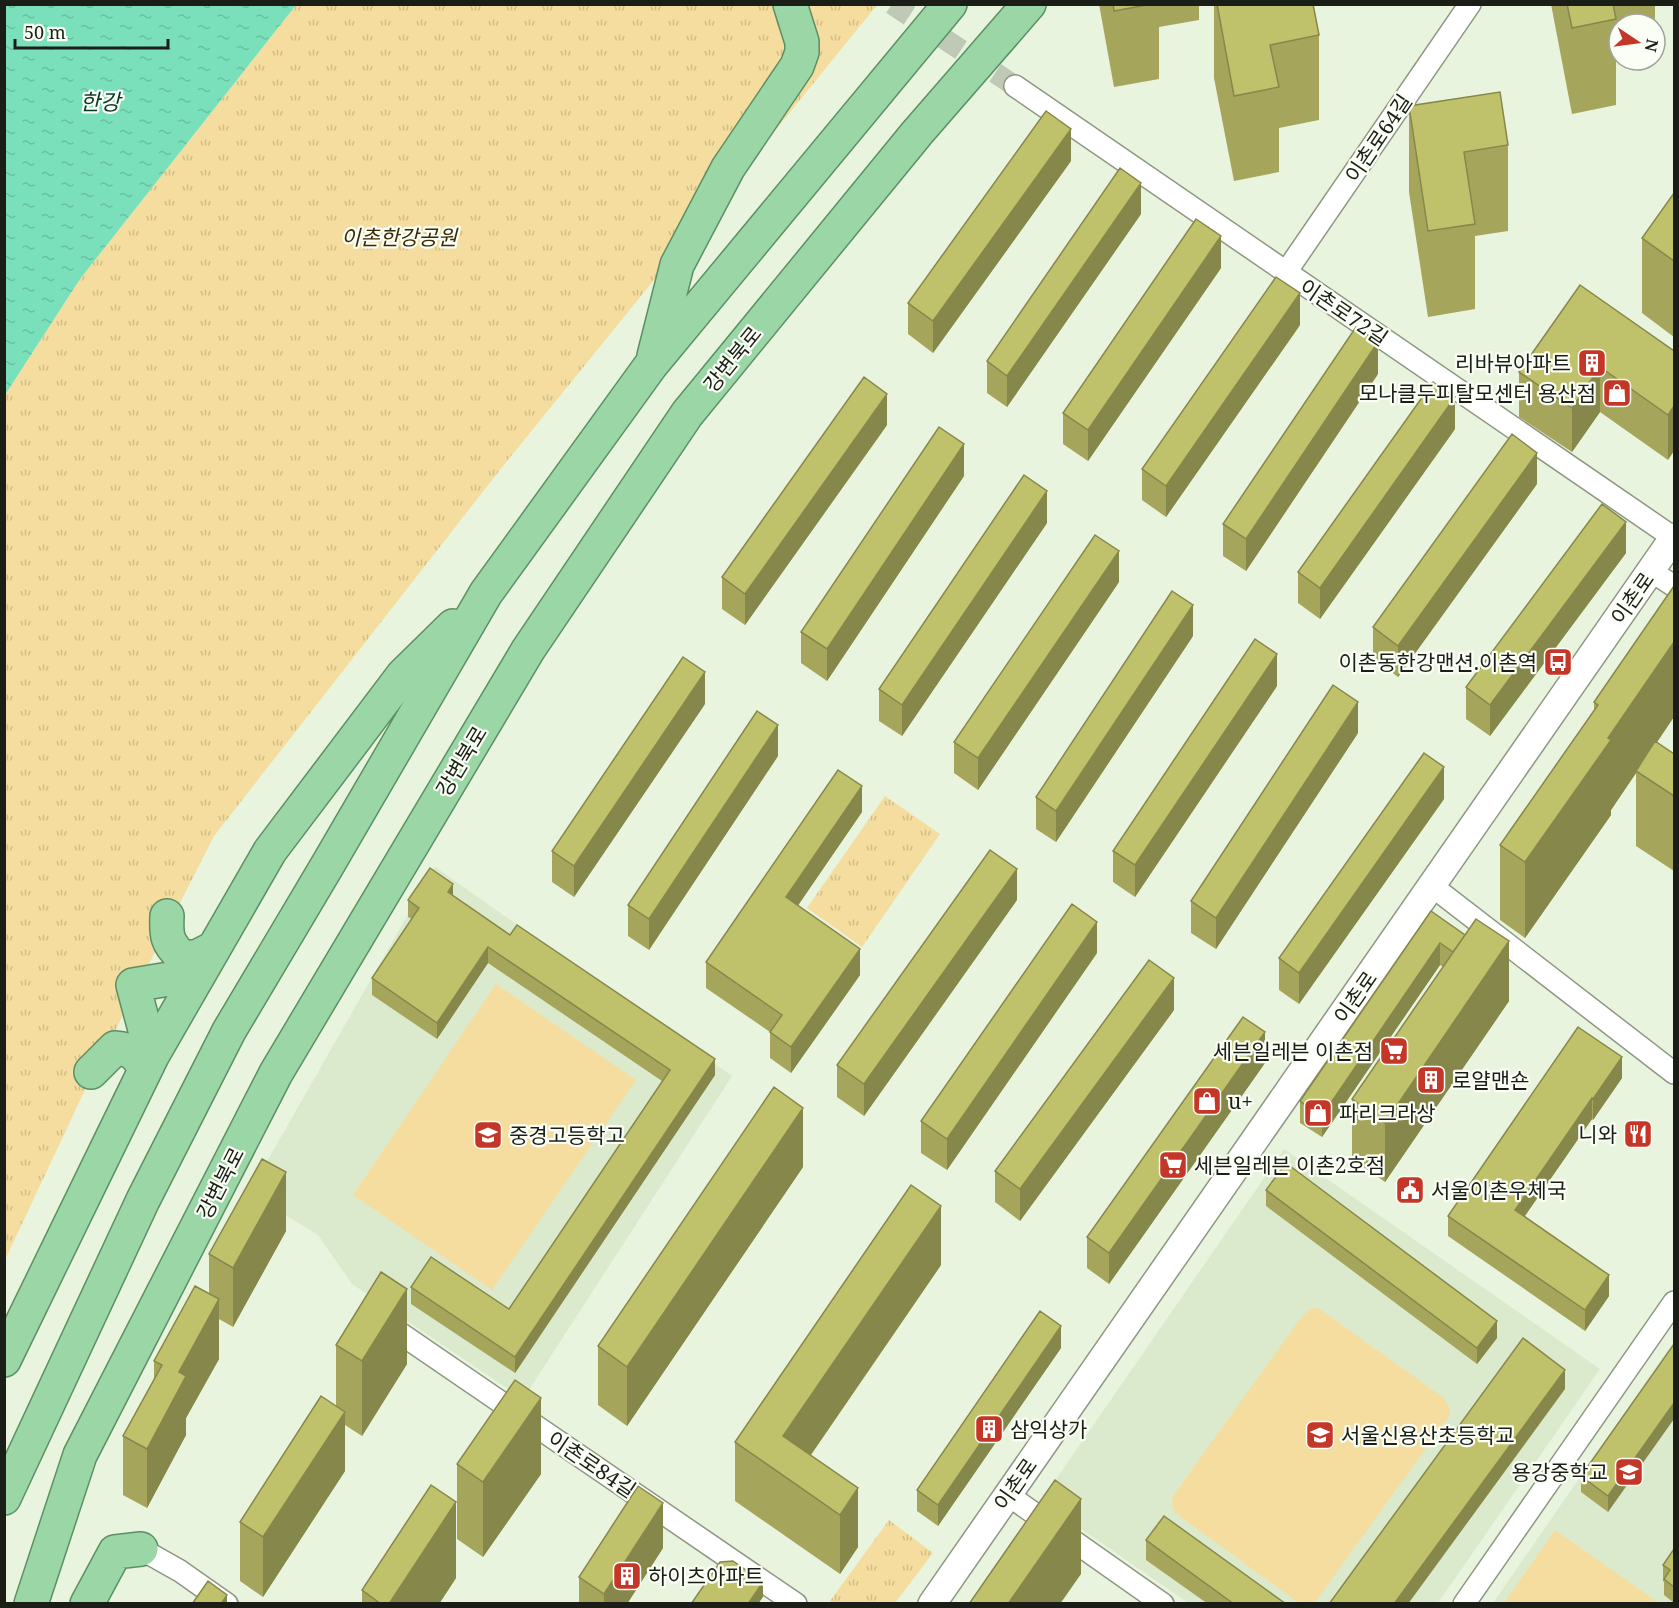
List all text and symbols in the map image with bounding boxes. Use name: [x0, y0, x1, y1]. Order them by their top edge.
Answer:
scale bar: [15, 12, 168, 50]
north arrow: [1607, 12, 1667, 72]
text: 50 m: [24, 20, 66, 44]
text: N: [1639, 37, 1664, 54]
water label: 한강: [80, 86, 123, 116]
street label: 이촌로64길: [1338, 88, 1418, 188]
park label: 이촌한강공원: [341, 223, 459, 251]
street label: 이촌로72길: [1294, 272, 1394, 352]
street label: 강변북로: [697, 320, 767, 398]
building icon: 리바뷰아파트: [1576, 347, 1608, 379]
place label: 리바뷰아파트: [1455, 349, 1571, 377]
shop icon: 모나클두피탈모센터 용산점: [1601, 377, 1633, 409]
place label: 모나클두피탈모센터 용산점: [1359, 379, 1596, 407]
street label: 이촌로: [1604, 566, 1660, 630]
bus stop icon: 이촌동한강맨션.이촌역: [1542, 646, 1574, 678]
place label: 이촌동한강맨션.이촌역: [1339, 648, 1537, 676]
street label: 강변북로: [429, 721, 493, 801]
street label: 이촌로: [1327, 965, 1383, 1029]
supermarket icon: 세븐일레븐 이촌점: [1378, 1035, 1410, 1067]
place label: 세븐일레븐 이촌점: [1213, 1037, 1373, 1065]
building icon: 로얄맨숀: [1415, 1064, 1447, 1096]
place label: 로얄맨숀: [1452, 1066, 1529, 1094]
shop icon: u+: [1191, 1085, 1223, 1117]
place label: u+: [1228, 1087, 1253, 1115]
shop icon: 파리크라상: [1302, 1097, 1334, 1129]
place label: 파리크라상: [1339, 1099, 1436, 1127]
restaurant icon: 니와: [1622, 1118, 1654, 1150]
school or university icon: 중경고등학고: [472, 1119, 504, 1151]
place label: 니와: [1578, 1120, 1617, 1148]
place label: 중경고등학고: [509, 1121, 625, 1149]
street label: 강변북로: [190, 1142, 250, 1224]
supermarket icon: 세븐일레븐 이촌2호점: [1157, 1149, 1189, 1181]
place label: 세븐일레븐 이촌2호점: [1194, 1151, 1385, 1179]
public building icon: 서울이촌우체국: [1394, 1174, 1426, 1206]
place label: 서울이촌우체국: [1431, 1176, 1566, 1204]
building icon: 삼익상가: [973, 1413, 1005, 1445]
place label: 삼익상가: [1010, 1415, 1087, 1443]
school or university icon: 서울신용산초등학교: [1304, 1419, 1336, 1451]
place label: 서울신용산초등학교: [1341, 1421, 1515, 1449]
street label: 이촌로84길: [542, 1424, 642, 1504]
street label: 이촌로: [987, 1452, 1043, 1516]
school or university icon: 용강중학교: [1613, 1456, 1645, 1488]
place label: 용강중학교: [1511, 1458, 1608, 1486]
building icon: 하이츠아파트: [611, 1560, 643, 1592]
place label: 하이츠아파트: [648, 1562, 764, 1590]

